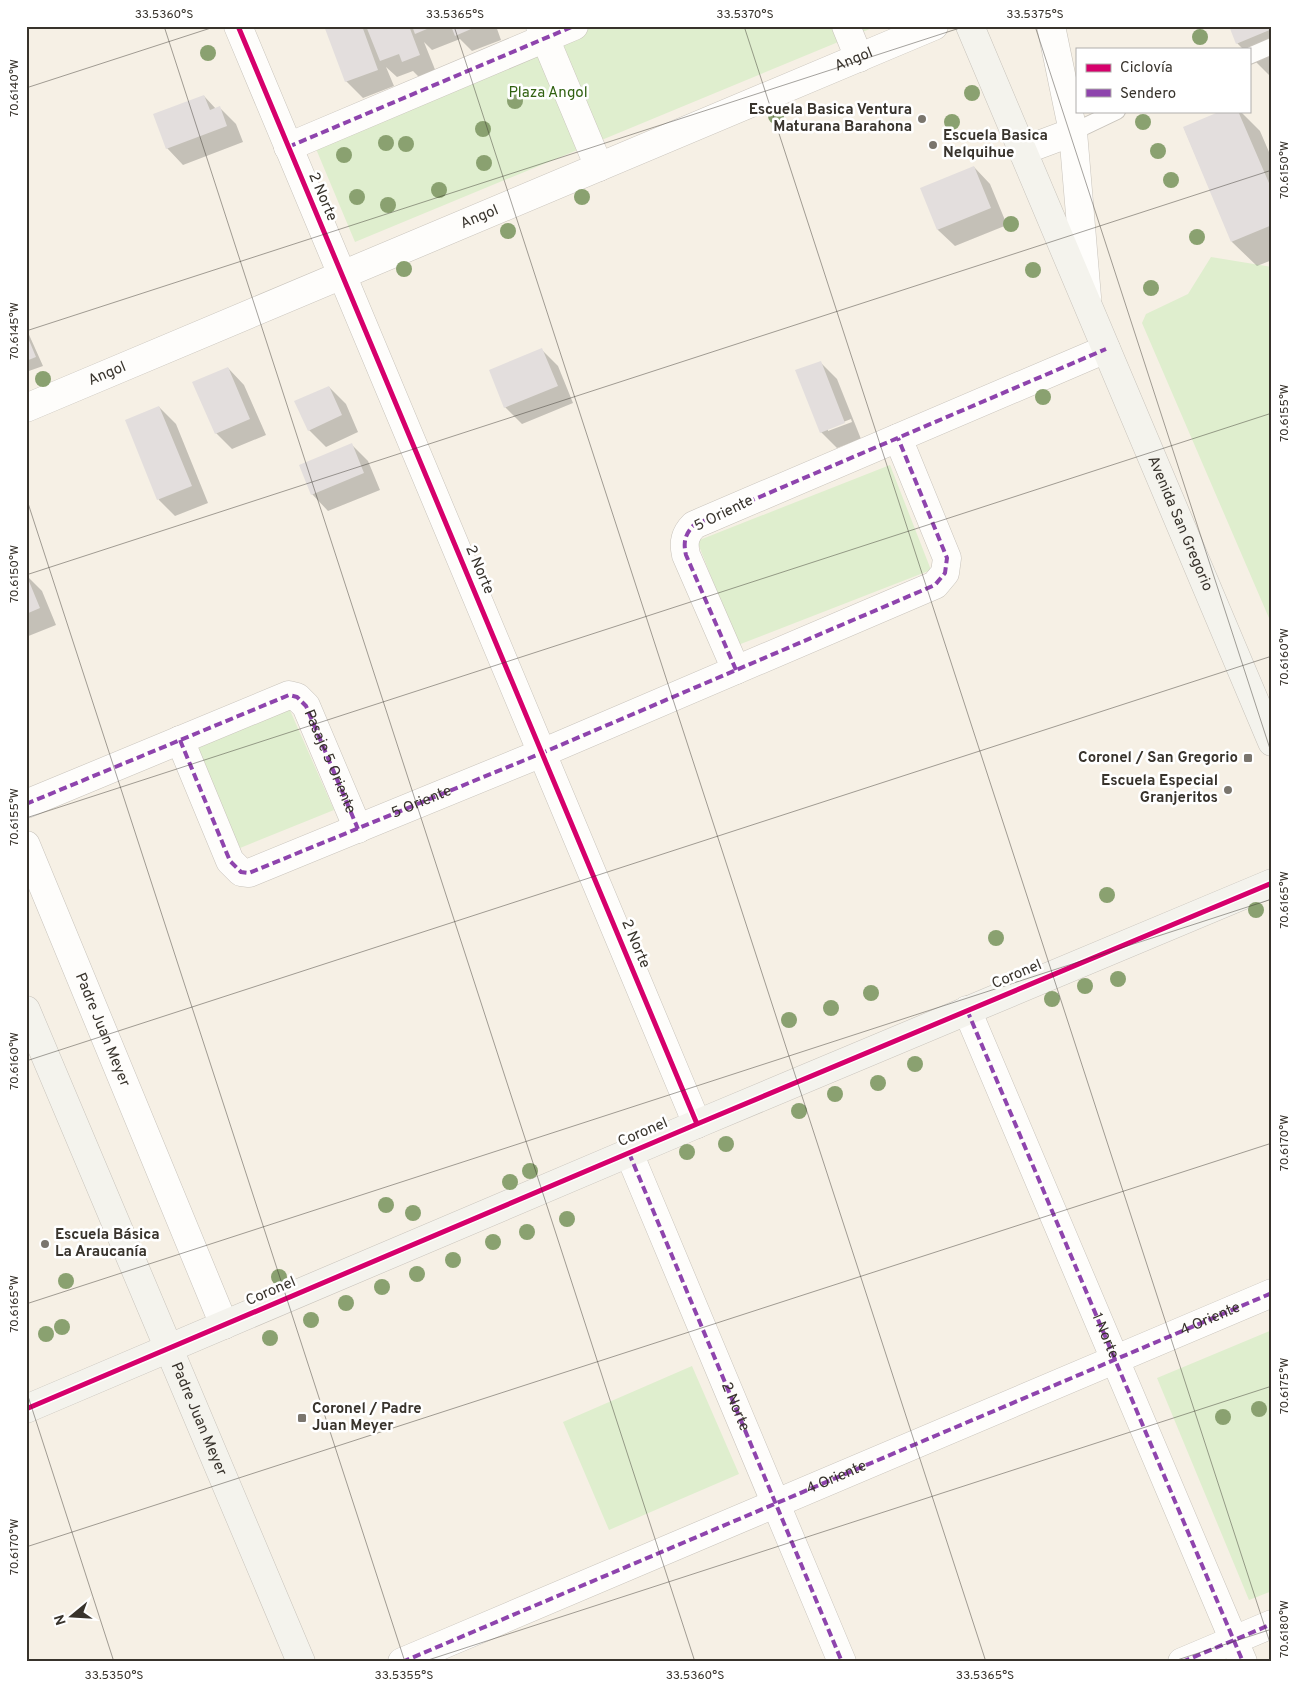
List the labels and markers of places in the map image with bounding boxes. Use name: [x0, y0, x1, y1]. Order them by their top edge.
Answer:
place label: Escuela Basica Ventura Maturana Barahona: [749, 101, 912, 137]
marker: Escuela Basica Ventura Maturana Barahona: [916, 113, 928, 125]
place label: Escuela Basica Nelquihue: [943, 127, 1048, 163]
marker: Escuela Basica Nelquihue: [927, 139, 939, 151]
place label: Coronel / San Gregorio: [1078, 749, 1238, 768]
marker: Coronel / San Gregorio: [1242, 752, 1254, 764]
place label: Escuela Especial Granjeritos: [1101, 772, 1218, 808]
marker: Escuela Especial Granjeritos: [1222, 784, 1234, 796]
place label: Escuela Básica La Araucanía: [55, 1226, 160, 1262]
marker: Escuela Básica La Araucanía: [39, 1238, 51, 1250]
place label: Coronel / Padre Juan Meyer: [312, 1400, 422, 1436]
marker: Coronel / Padre Juan Meyer: [296, 1412, 308, 1424]

